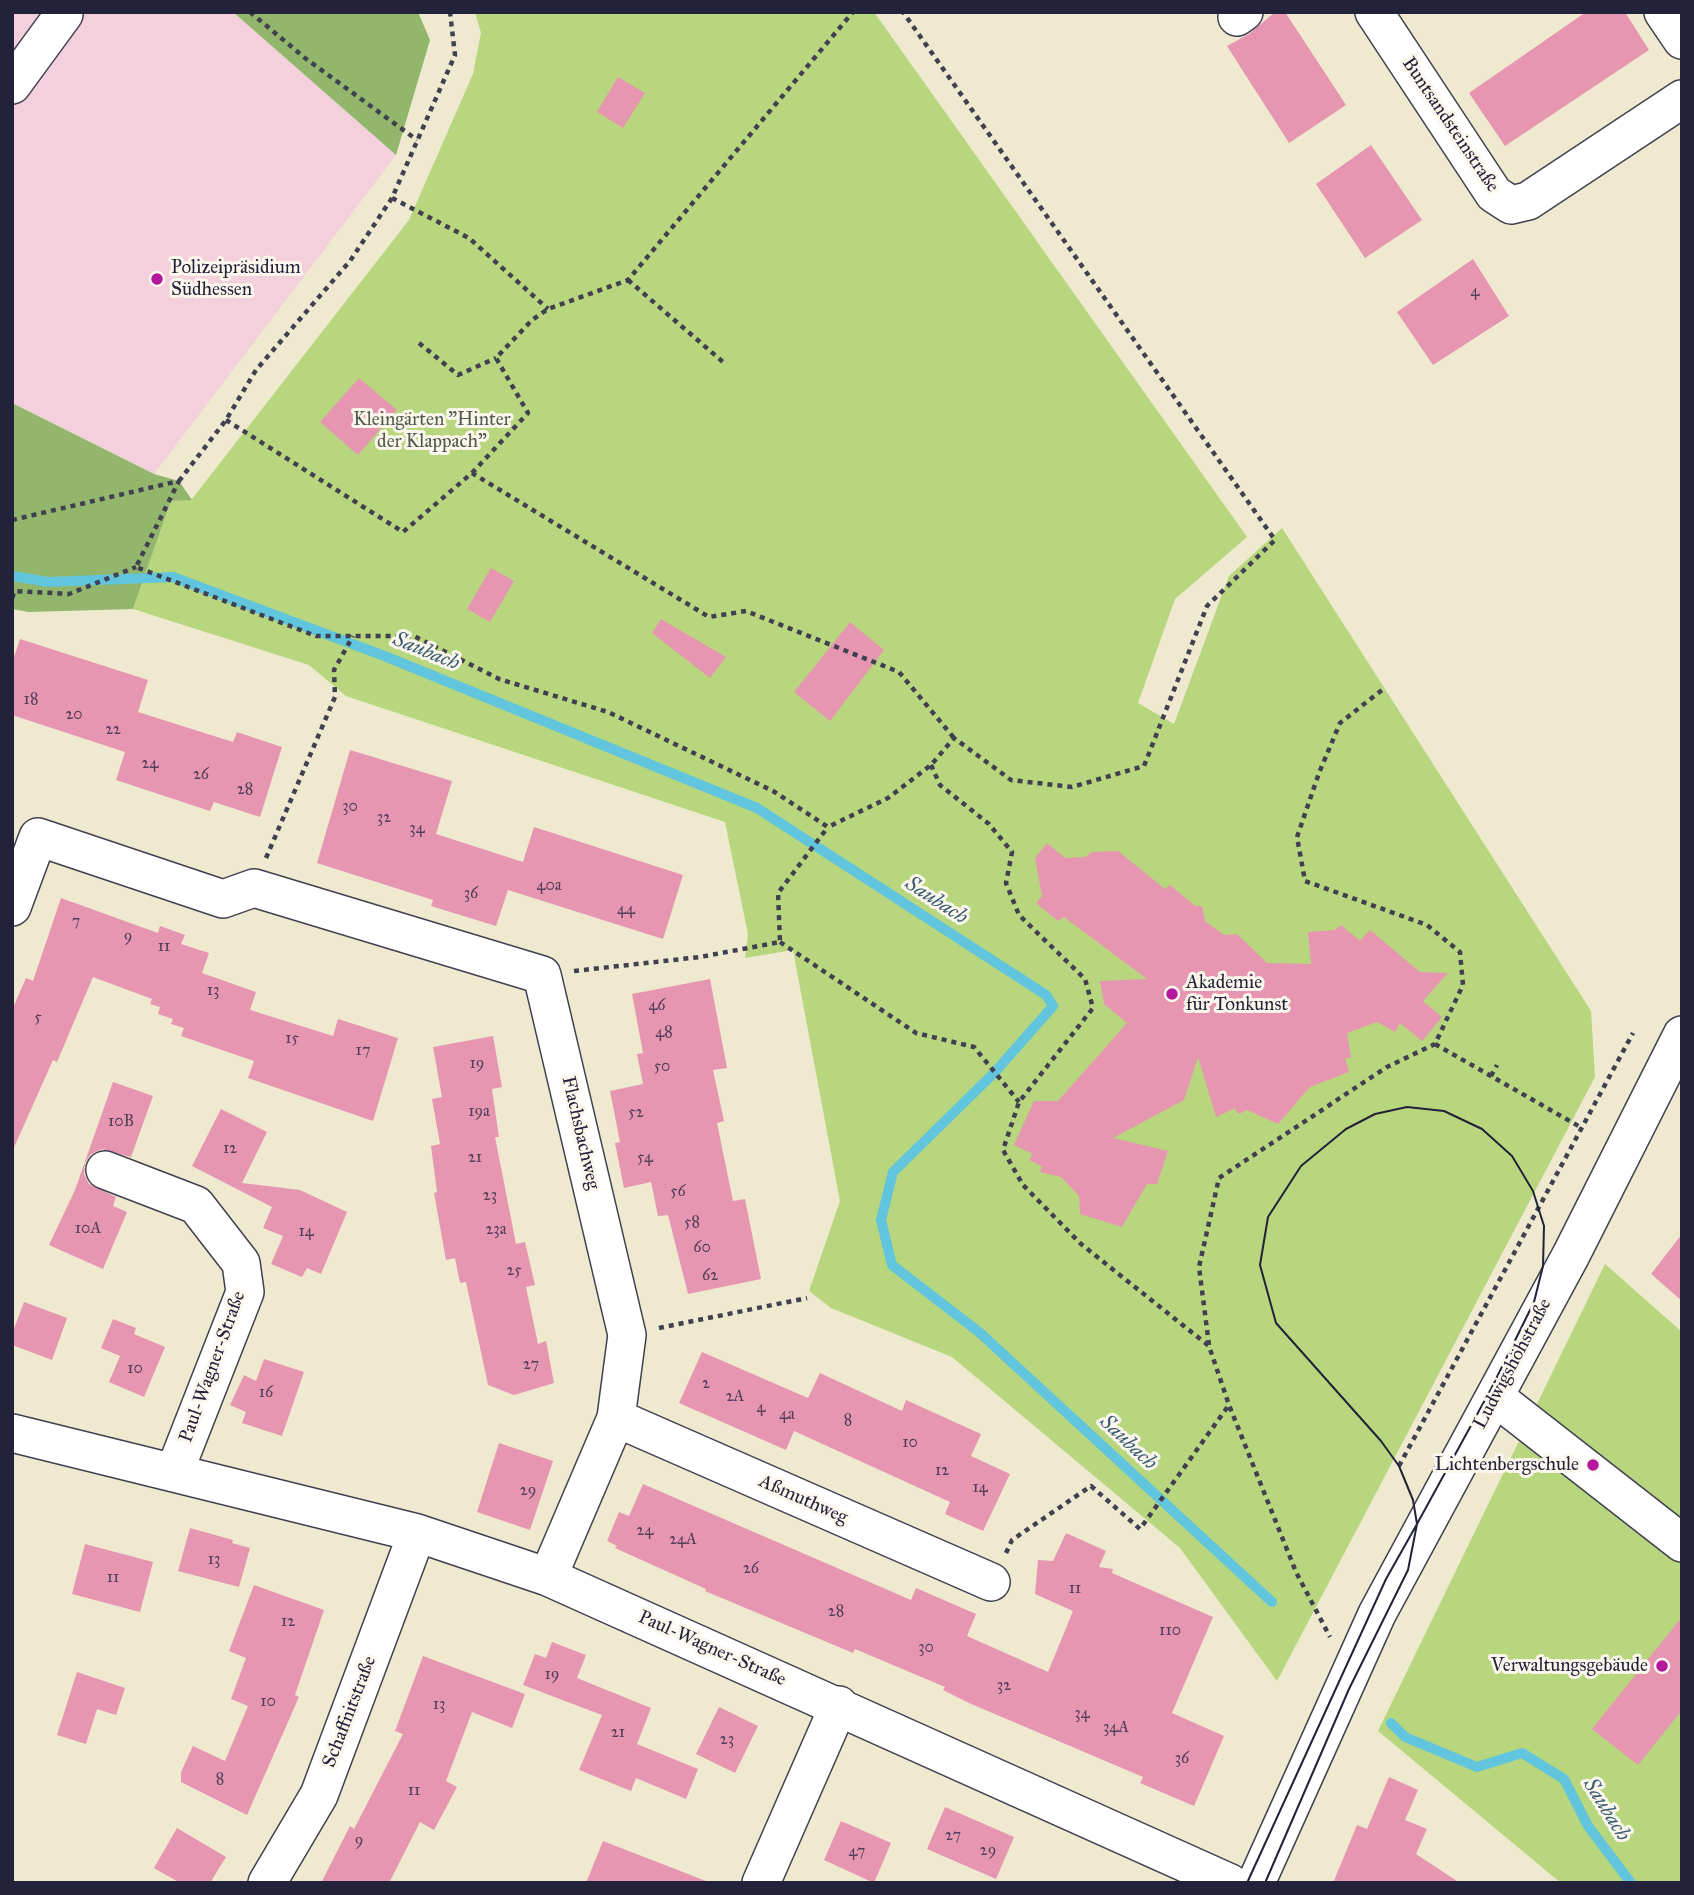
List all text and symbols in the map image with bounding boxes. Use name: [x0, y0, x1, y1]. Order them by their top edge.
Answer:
street label: Buntsandsteinstraße: [1396, 53, 1504, 197]
place label: Polizeipräsidium Südhessen: [171, 257, 301, 301]
marker: Polizeipräsidium Südhessen: [149, 271, 165, 287]
house number: 4: [1471, 282, 1479, 302]
park label: Kleingärten "Hinter der Klappach": [353, 409, 511, 453]
water label: Saubach: [389, 627, 463, 677]
house number: 18: [24, 690, 38, 710]
house number: 20: [65, 705, 83, 725]
house number: 22: [105, 720, 121, 740]
house number: 24: [142, 754, 158, 774]
house number: 26: [193, 765, 209, 785]
house number: 28: [237, 780, 253, 800]
house number: 30: [342, 797, 358, 817]
house number: 32: [377, 808, 391, 828]
house number: 34: [409, 819, 425, 839]
water label: Saubach: [900, 872, 972, 930]
house number: 40a: [537, 876, 561, 896]
house number: 36: [464, 884, 478, 904]
house number: 44: [617, 900, 635, 920]
house number: 7: [72, 912, 80, 932]
house number: 9: [124, 927, 132, 947]
house number: 11: [158, 937, 170, 957]
place label: Akademie für Tonkunst: [1186, 972, 1288, 1016]
house number: 13: [207, 981, 219, 1001]
marker: Akademie für Tonkunst: [1164, 986, 1180, 1002]
house number: 46: [648, 996, 666, 1016]
house number: 5: [34, 1008, 42, 1028]
house number: 48: [655, 1023, 673, 1043]
house number: 15: [285, 1029, 299, 1049]
house number: 17: [356, 1041, 370, 1061]
house number: 19: [470, 1054, 484, 1074]
house number: 50: [654, 1057, 670, 1077]
street label: Flachsbachweg: [556, 1074, 604, 1192]
house number: 19a: [468, 1102, 490, 1122]
house number: 52: [628, 1103, 644, 1123]
house number: 10B: [108, 1112, 134, 1132]
house number: 12: [223, 1139, 237, 1159]
house number: 21: [468, 1148, 482, 1168]
house number: 54: [637, 1148, 653, 1168]
house number: 56: [670, 1182, 686, 1202]
house number: 23: [483, 1186, 497, 1206]
house number: 58: [684, 1213, 700, 1233]
house number: 10A: [75, 1219, 101, 1239]
house number: 23a: [485, 1220, 507, 1240]
house number: 14: [298, 1222, 314, 1242]
house number: 60: [693, 1238, 711, 1258]
house number: 25: [506, 1261, 522, 1281]
house number: 62: [702, 1266, 718, 1286]
street label: Paul-Wagner-Straße: [175, 1288, 251, 1446]
street label: Ludwigshöhstraße: [1469, 1295, 1557, 1433]
house number: 27: [523, 1355, 539, 1375]
house number: 10: [127, 1359, 143, 1379]
house number: 2: [702, 1374, 710, 1394]
house number: 16: [259, 1383, 273, 1403]
house number: 2A: [726, 1387, 744, 1407]
house number: 4: [757, 1398, 765, 1418]
house number: 4a: [779, 1405, 795, 1425]
water label: Saubach: [1094, 1410, 1162, 1476]
house number: 8: [844, 1411, 852, 1431]
house number: 10: [902, 1433, 918, 1453]
place label: Lichtenbergschule: [1435, 1454, 1579, 1476]
marker: Lichtenbergschule: [1585, 1457, 1601, 1473]
house number: 12: [935, 1461, 949, 1481]
street label: Aßmuthweg: [755, 1470, 851, 1530]
house number: 14: [972, 1478, 988, 1498]
house number: 29: [520, 1481, 536, 1501]
house number: 24: [637, 1521, 653, 1541]
house number: 24A: [669, 1530, 697, 1550]
house number: 13: [208, 1550, 220, 1570]
house number: 26: [743, 1559, 759, 1579]
house number: 11: [107, 1568, 119, 1588]
house number: 11: [1069, 1579, 1081, 1599]
house number: 28: [828, 1602, 844, 1622]
street label: Paul-Wagner-Straße: [635, 1606, 789, 1692]
house number: 12: [281, 1612, 295, 1632]
house number: 110: [1159, 1621, 1181, 1641]
house number: 30: [918, 1638, 934, 1658]
street label: Schaffnitstraße: [318, 1653, 382, 1771]
place label: Verwaltungsgebäude: [1491, 1655, 1648, 1677]
marker: Verwaltungsgebäude: [1654, 1658, 1670, 1674]
house number: 19: [545, 1665, 559, 1685]
house number: 32: [997, 1676, 1011, 1696]
house number: 10: [260, 1692, 276, 1712]
house number: 13: [433, 1695, 445, 1715]
house number: 34: [1074, 1704, 1090, 1724]
house number: 34A: [1103, 1718, 1129, 1738]
house number: 21: [611, 1723, 625, 1743]
house number: 23: [720, 1730, 734, 1750]
house number: 36: [1175, 1749, 1189, 1769]
house number: 8: [216, 1770, 224, 1790]
water label: Saubach: [1577, 1774, 1635, 1846]
house number: 11: [408, 1781, 420, 1801]
house number: 27: [945, 1826, 961, 1846]
house number: 9: [355, 1831, 363, 1851]
house number: 29: [980, 1841, 996, 1861]
house number: 47: [849, 1842, 865, 1862]

